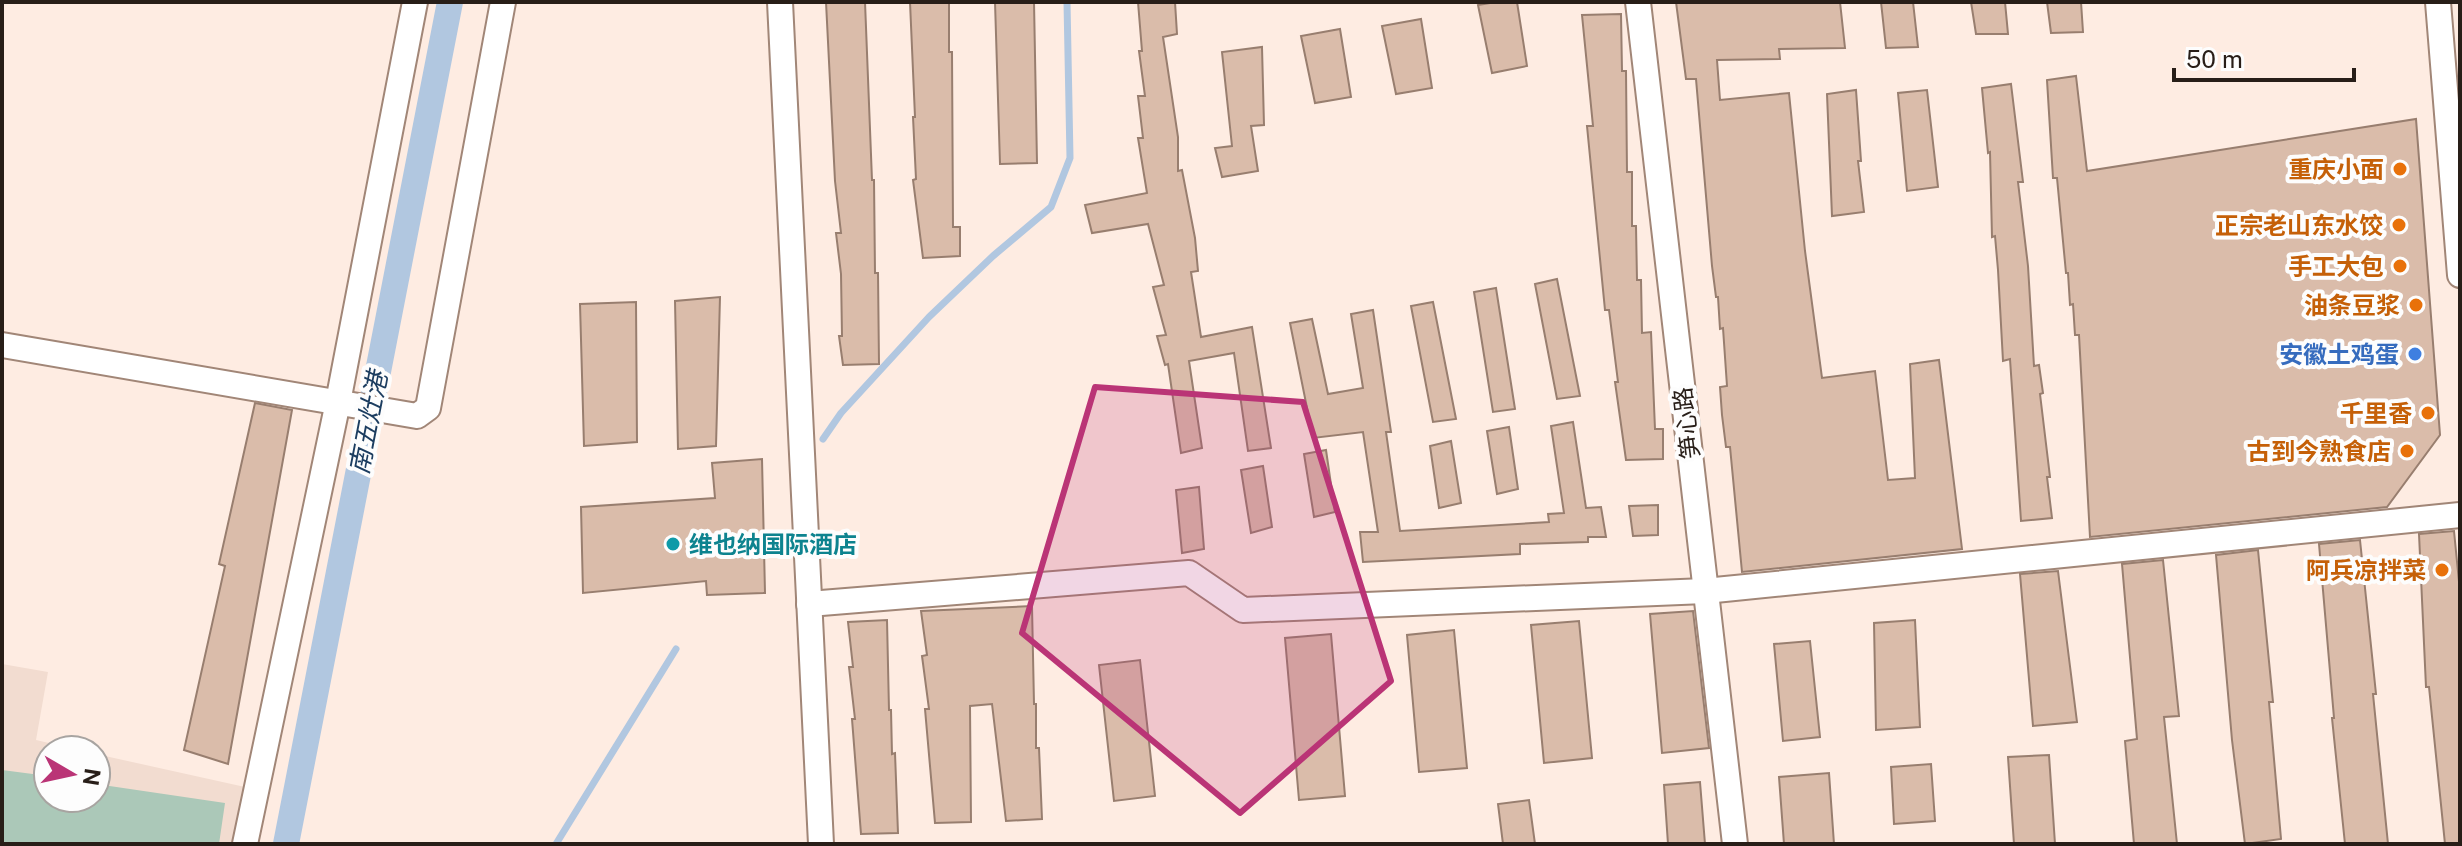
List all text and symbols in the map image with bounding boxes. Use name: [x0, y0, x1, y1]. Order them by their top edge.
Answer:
scale bar: [2174, 32, 2354, 82]
text: 50 m: [2186, 45, 2243, 73]
place label: 重庆小面: [2288, 155, 2384, 183]
marker: 重庆小面: [2391, 160, 2409, 178]
place label: 正宗老山东水饺: [2215, 211, 2383, 239]
marker: 正宗老山东水饺: [2390, 216, 2408, 234]
place label: 手工大包: [2288, 252, 2384, 280]
marker: 手工大包: [2391, 257, 2409, 275]
place label: 油条豆浆: [2304, 291, 2400, 319]
marker: 油条豆浆: [2407, 296, 2425, 314]
place label: 安徽土鸡蛋: [2279, 340, 2399, 368]
marker: 安徽土鸡蛋: [2406, 345, 2424, 363]
water label: 南五灶港: [343, 365, 394, 477]
street label: 笋心路: [1668, 386, 1704, 460]
place label: 千里香: [2340, 399, 2412, 427]
marker: 千里香: [2419, 404, 2437, 422]
place label: 古到今熟食店: [2247, 437, 2391, 465]
marker: 古到今熟食店: [2398, 442, 2416, 460]
place label: 维也纳国际酒店: [689, 530, 857, 558]
marker: 维也纳国际酒店: [664, 535, 682, 553]
place label: 阿兵凉拌菜: [2306, 556, 2426, 584]
marker: 阿兵凉拌菜: [2433, 561, 2451, 579]
north arrow: [32, 734, 112, 814]
text: N: [78, 767, 106, 788]

